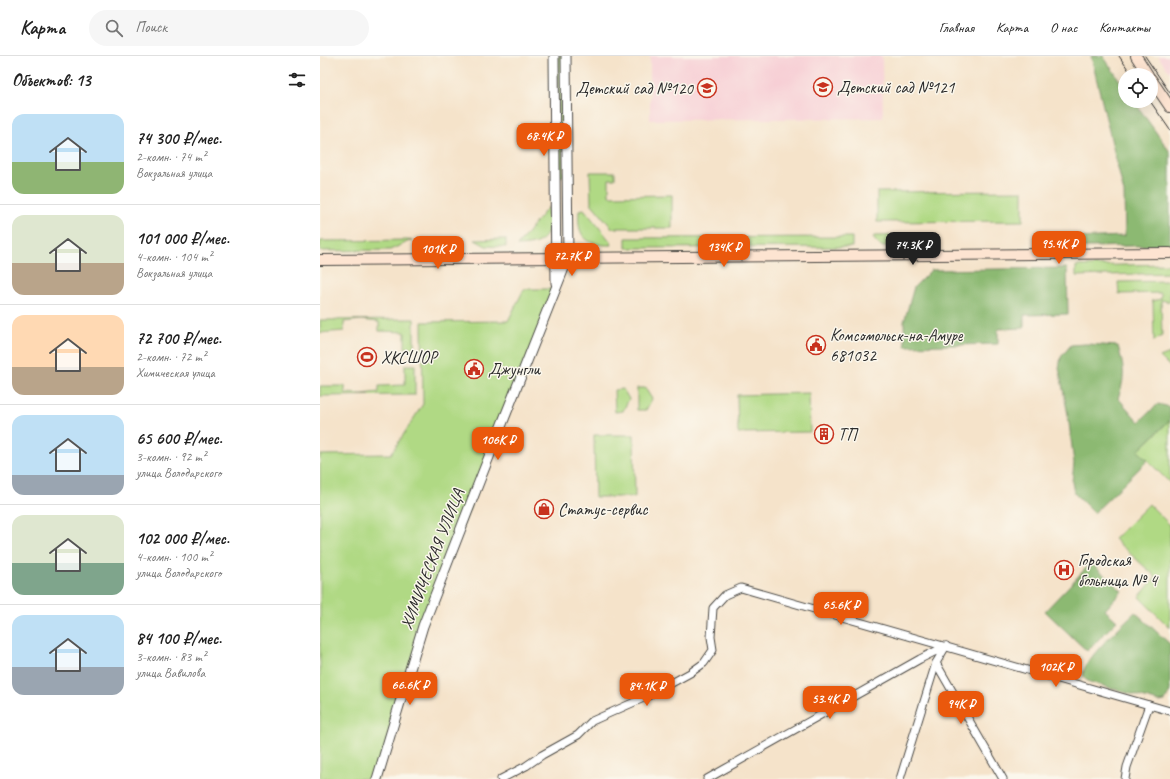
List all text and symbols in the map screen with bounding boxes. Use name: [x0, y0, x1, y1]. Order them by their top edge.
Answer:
search box: [89, 10, 369, 46]
text: Карта: [20, 16, 65, 40]
icon: search: [103, 17, 125, 39]
text: Поиск: [135, 18, 167, 37]
text: Главная: [939, 19, 974, 36]
text: Карта: [996, 19, 1028, 36]
text: О нас: [1050, 19, 1077, 36]
text: Контакты: [1099, 19, 1150, 36]
map controls: [1118, 68, 1158, 108]
button: locate: [1118, 68, 1158, 108]
icon: filters: [286, 69, 308, 91]
text: Объектов: 13: [12, 70, 91, 91]
school or university icon: Детский сад №121: [812, 76, 834, 98]
school or university icon: Детский сад №120: [696, 77, 718, 99]
place label: Детский сад №121: [837, 77, 956, 98]
place label: Детский сад №120: [576, 78, 694, 99]
pin: 68.4K ₽: [507, 123, 581, 157]
text: 74 300 ₽/мес.: [136, 128, 222, 149]
text: 68.4K ₽: [526, 128, 562, 144]
icon: home: [44, 130, 92, 178]
text: 2-комн. · 74 m²: [136, 149, 206, 165]
text: Вокзальная улица: [136, 165, 212, 181]
text: 101 000 ₽/мес.: [136, 228, 229, 249]
icon: home: [44, 231, 92, 279]
pin: 95.4K ₽: [1022, 231, 1096, 265]
pin: 74.3K ₽: [876, 232, 950, 266]
pin: 134K ₽: [691, 234, 757, 268]
pin: 101K ₽: [405, 236, 471, 270]
text: 95.4K ₽: [1041, 236, 1077, 252]
text: 74.3K ₽: [895, 237, 931, 253]
text: 134K ₽: [707, 239, 741, 255]
text: 101K ₽: [421, 241, 455, 257]
pin: 72.7K ₽: [535, 243, 609, 277]
text: 72.7K ₽: [554, 248, 590, 264]
text: 4-комн. · 104 m²: [136, 249, 212, 265]
text: Вокзальная улица: [136, 265, 212, 281]
place label: Комсомольск-на-Амуре 681032: [830, 325, 964, 366]
text: 72 700 ₽/мес.: [136, 328, 221, 349]
icon: home: [44, 331, 92, 379]
public building icon: Комсомольск-на-Амуре 681032: [805, 334, 827, 356]
sports icon: ХКСШОР: [356, 346, 378, 368]
place label: ХКСШОР: [381, 347, 439, 368]
text: 2-комн. · 72 m²: [136, 349, 206, 365]
public building icon: Джунгли: [463, 358, 485, 380]
place label: Джунгли: [488, 359, 541, 380]
text: Химическая улица: [136, 365, 215, 381]
building icon: ТП: [813, 423, 835, 445]
place label: ТП: [838, 424, 859, 445]
pin: 106K ₽: [465, 427, 531, 461]
text: 65 600 ₽/мес.: [136, 428, 222, 449]
icon: home: [44, 431, 92, 479]
text: 106K ₽: [481, 432, 515, 448]
text: 3-комн. · 92 m²: [136, 449, 206, 465]
text: улица Володарского: [136, 465, 221, 481]
street label: ХИМИЧЕСКАЯ УЛИЦА: [396, 485, 469, 632]
shop icon: Статус-сервис: [533, 498, 555, 520]
place label: Статус-сервис: [558, 499, 649, 520]
text: 102 000 ₽/мес.: [136, 528, 229, 549]
icon: home: [44, 531, 92, 579]
text: 4-комн. · 100 m²: [136, 549, 212, 565]
place label: Городская больница № 4: [1078, 550, 1159, 591]
hospital icon: Городская больница № 4: [1053, 559, 1075, 581]
text: улица Володарского: [136, 565, 221, 581]
pin: 65.6K ₽: [804, 592, 878, 626]
text: 65.6K ₽: [823, 597, 859, 613]
text: 84 100 ₽/мес.: [136, 628, 222, 649]
icon: home: [44, 631, 92, 679]
text: 3-комн. · 83 m²: [136, 649, 206, 665]
pin: 102K ₽: [1023, 654, 1089, 688]
text: 102K ₽: [1039, 659, 1073, 675]
text: улица Вавилова: [136, 665, 205, 681]
pin: 66.6K ₽: [373, 672, 447, 706]
pin: 84.1K ₽: [610, 673, 684, 707]
text: 66.6K ₽: [391, 677, 429, 693]
text: 84.1K ₽: [629, 678, 665, 694]
pin: 53.4K ₽: [793, 686, 867, 720]
text: 53.4K ₽: [812, 691, 848, 707]
pin: 94K ₽: [933, 691, 989, 725]
text: 94K ₽: [947, 696, 975, 712]

